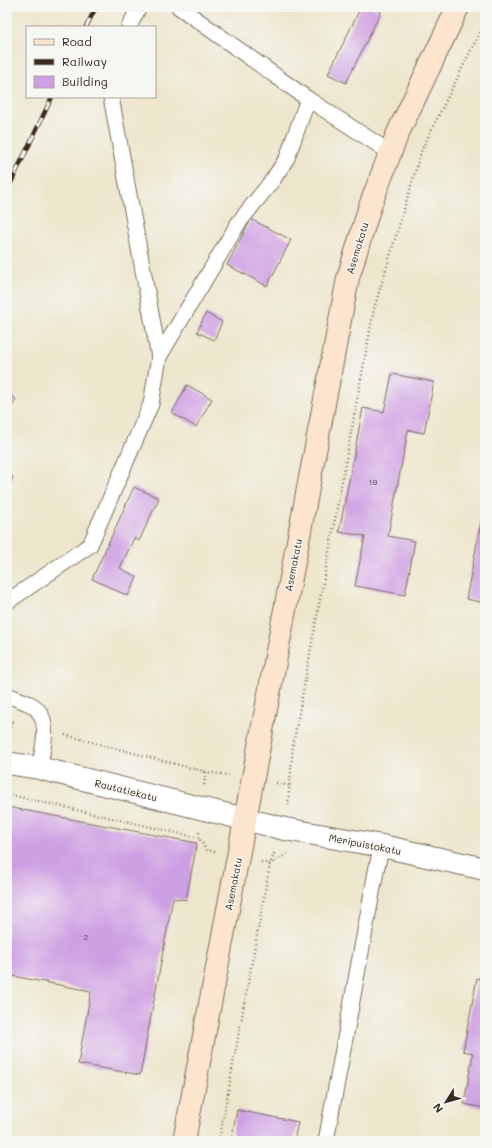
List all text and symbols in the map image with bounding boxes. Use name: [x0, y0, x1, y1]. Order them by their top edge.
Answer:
legend: [26, 26, 156, 98]
text: Road: [62, 33, 92, 49]
text: Railway: [62, 53, 107, 69]
text: Building: [62, 73, 108, 89]
street label: Asemakatu: [342, 220, 372, 276]
house number: 19: [369, 477, 377, 487]
street label: Asemakatu: [281, 537, 305, 593]
street label: Rautatiekatu: [93, 775, 159, 805]
street label: Meripuistokatu: [328, 830, 402, 858]
street label: Asemakatu: [221, 856, 245, 912]
house number: 2: [84, 932, 88, 942]
north arrow: [426, 1082, 466, 1122]
text: N: [429, 1100, 446, 1116]

